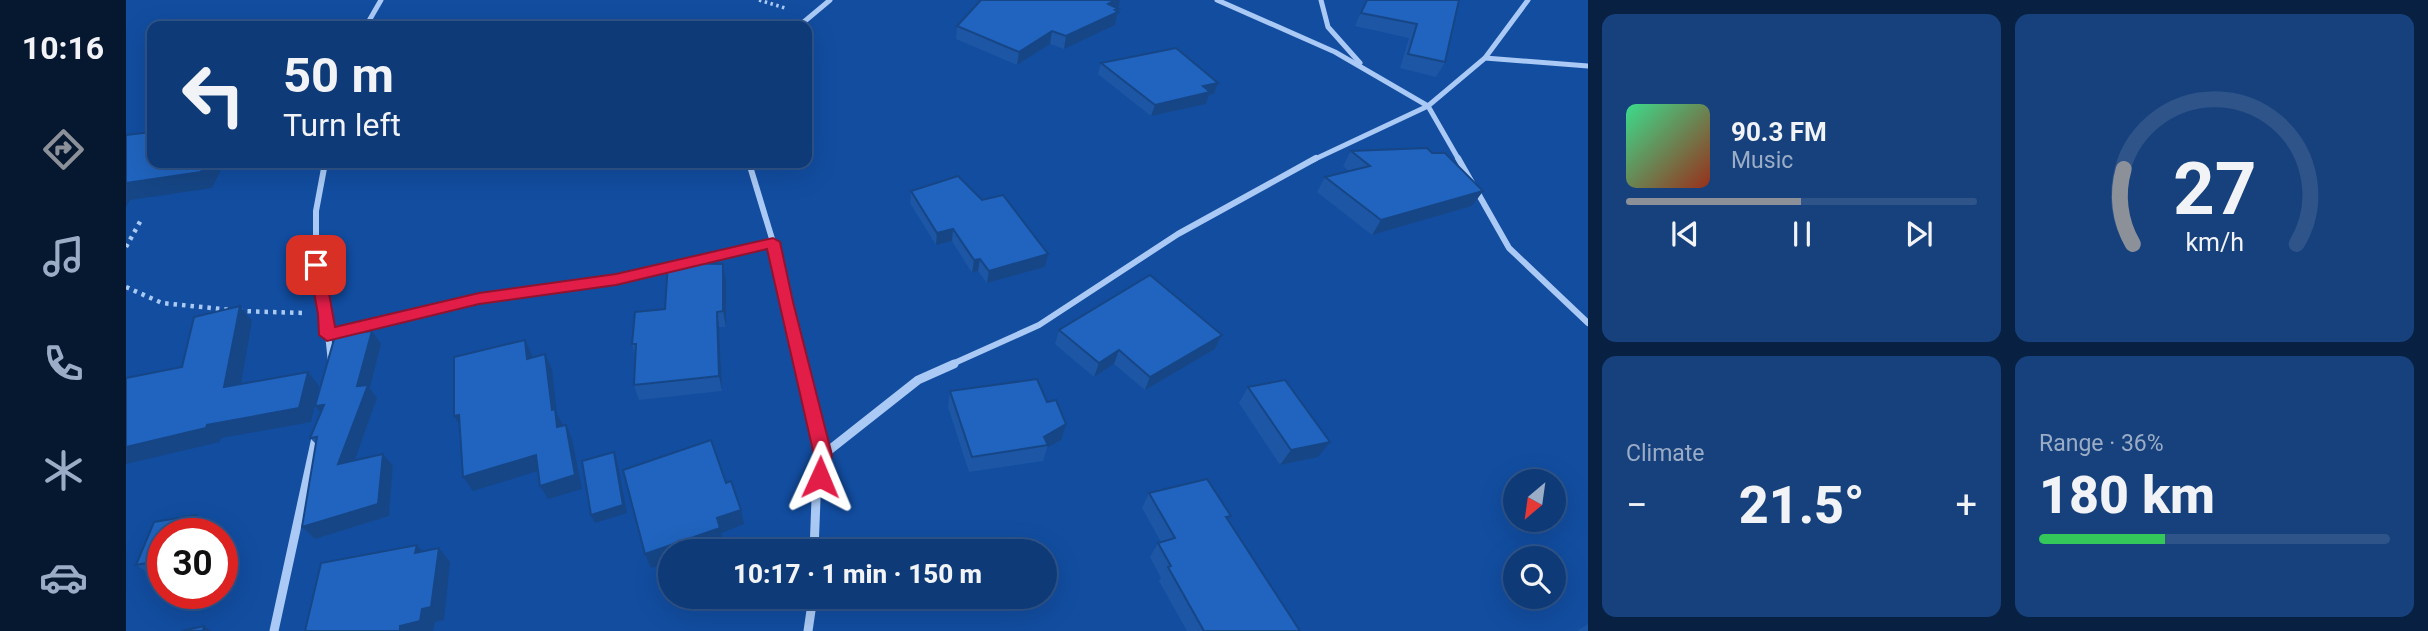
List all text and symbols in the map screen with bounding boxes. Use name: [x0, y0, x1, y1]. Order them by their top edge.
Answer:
text: 10:16: [22, 29, 104, 67]
text: 50 m: [283, 47, 394, 104]
icon: left: [168, 49, 259, 140]
text: Turn left: [283, 106, 401, 144]
text: 90.3 FM: [1731, 117, 1827, 147]
icon: directions: [39, 125, 88, 174]
text: Music: [1731, 147, 1793, 174]
text: 27: [2173, 147, 2256, 233]
icon: previous: [1666, 215, 1704, 253]
icon: pause: [1783, 215, 1821, 253]
icon: next: [1900, 215, 1938, 253]
text: km/h: [2185, 228, 2244, 257]
icon: music: [39, 232, 88, 281]
pin: [286, 235, 346, 295]
icon: arrive: [297, 246, 335, 284]
icon: phone: [39, 339, 88, 388]
text: Range · 36%: [2039, 430, 2164, 457]
position arrow: [783, 440, 857, 514]
text: Climate: [1626, 440, 1705, 467]
icon: climate: [39, 446, 88, 495]
text: 180 km: [2039, 465, 2215, 526]
north arrow: [1503, 469, 1566, 532]
map controls: [1503, 469, 1566, 609]
text: 21.5°: [1739, 475, 1865, 536]
text: −: [1626, 483, 1648, 527]
text: +: [1955, 483, 1977, 527]
speed limit sign: 30: [147, 518, 238, 609]
button: search: [1503, 546, 1566, 609]
icon: car: [39, 553, 88, 602]
text: 10:17 · 1 min · 150 m: [733, 559, 982, 589]

